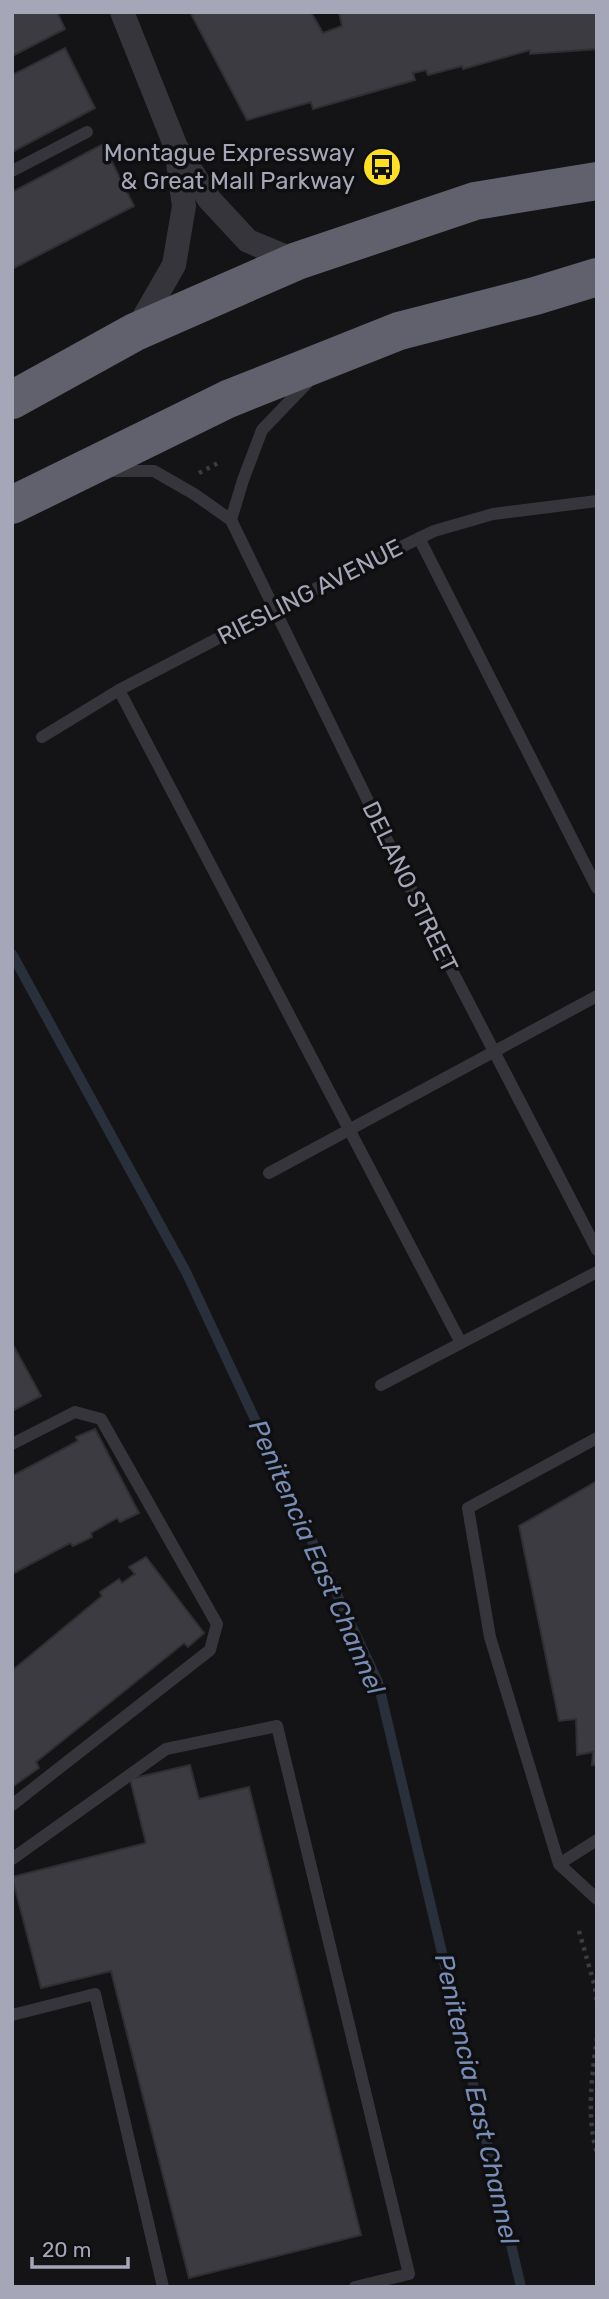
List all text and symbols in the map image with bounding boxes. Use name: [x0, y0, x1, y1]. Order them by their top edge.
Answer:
place label: Montague Expressway & Great Mall Parkway: [104, 139, 355, 195]
bus stop icon: Montague Expressway & Great Mall Parkway: [361, 146, 403, 188]
street label: RIESLING AVENUE: [213, 533, 407, 651]
street label: DELANO STREET: [356, 797, 464, 977]
water label: Penitencia East Channel: [242, 1415, 391, 1700]
water label: Penitencia East Channel: [428, 1951, 525, 2248]
scale bar: [32, 2226, 128, 2270]
text: 20 m: [42, 2237, 91, 2262]

